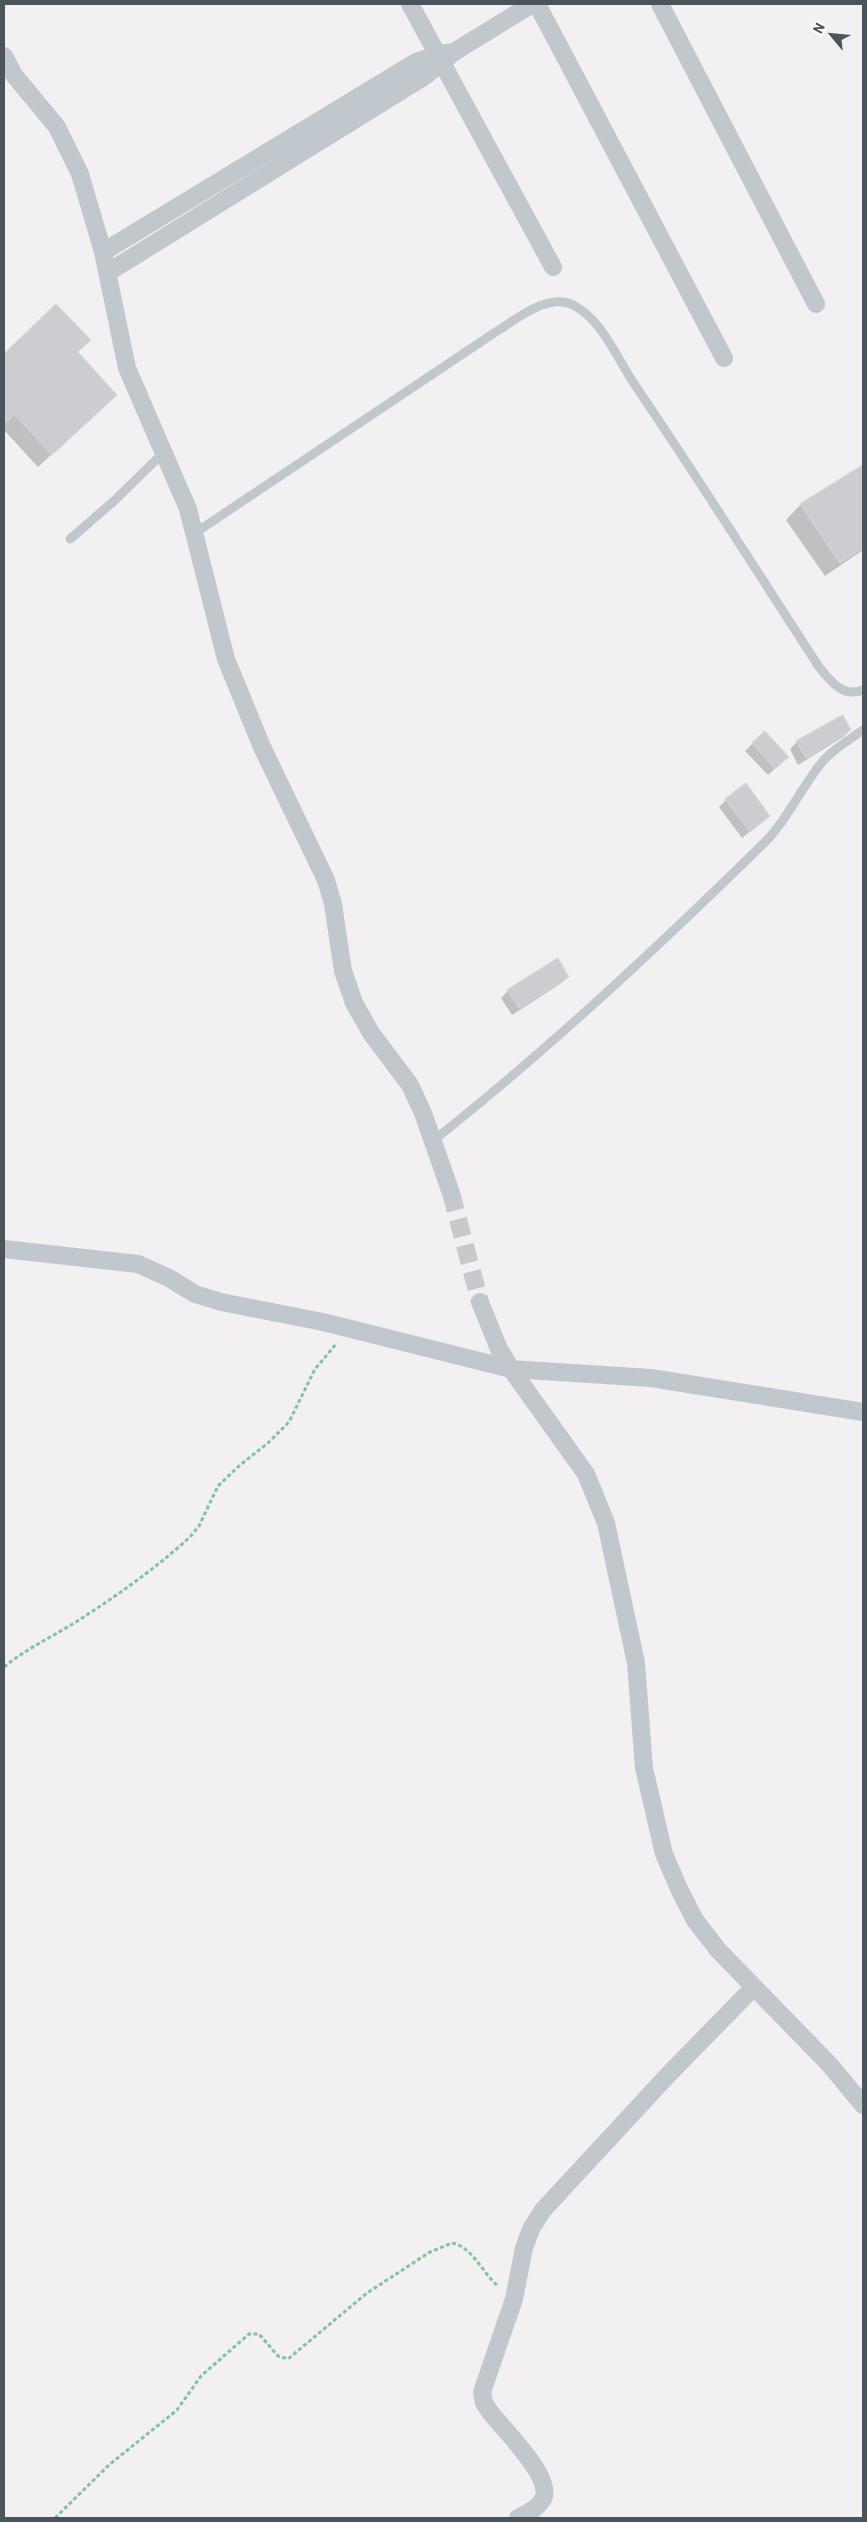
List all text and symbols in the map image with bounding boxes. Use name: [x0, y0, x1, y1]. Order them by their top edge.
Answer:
north arrow: [807, 10, 857, 60]
text: N: [809, 20, 828, 36]

